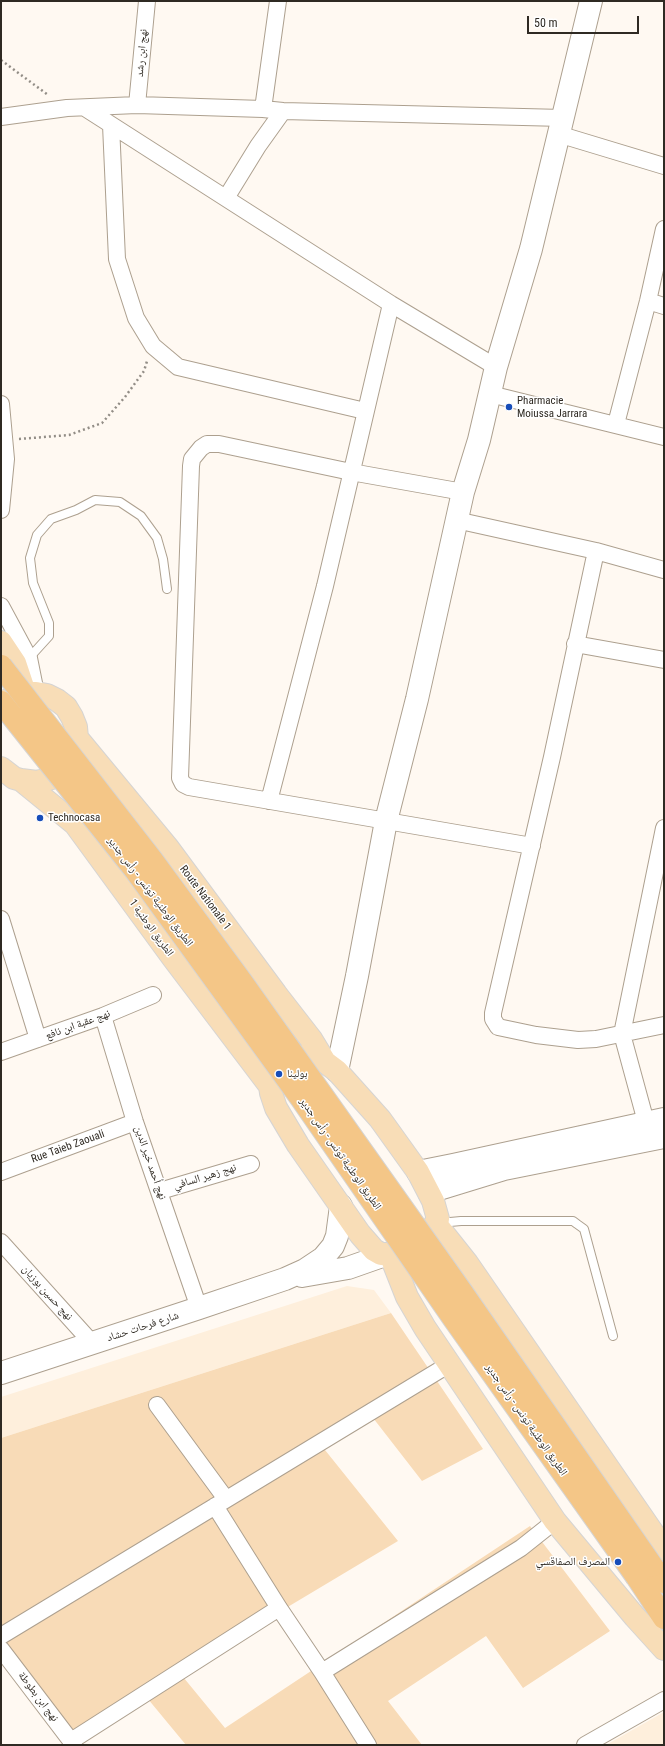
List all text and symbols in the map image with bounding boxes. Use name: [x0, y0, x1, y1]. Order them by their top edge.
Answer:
scale bar: [529, 8, 641, 34]
text: 50 m: [534, 16, 558, 30]
street label: نهج ابن رشد: [133, 28, 151, 78]
place label: Pharmacie Moiussa Jarrara: [517, 394, 587, 420]
marker: Pharmacie Moiussa Jarrara: [504, 402, 514, 412]
place label: Technocasa: [48, 811, 100, 825]
marker: Technocasa: [35, 813, 45, 823]
street label: الطريق الوطنية تونس - رأس جدير: [105, 835, 195, 949]
street label: Route Nationale 1: [176, 863, 234, 933]
street label: الطريق الوطنية 1: [126, 897, 176, 959]
street label: نهج عقبة ابن نافع: [44, 1007, 112, 1043]
place label: بولينا: [287, 1067, 307, 1081]
marker: بولينا: [274, 1069, 284, 1079]
street label: الطريق الوطنية تونس - رأس جدير: [296, 1096, 384, 1212]
street label: نهج أحمد خير الدين: [131, 1124, 169, 1202]
street label: Rue Taieb Zaouali: [30, 1128, 106, 1166]
street label: نهج زهير السافي: [172, 1161, 238, 1193]
street label: نهج حسين بوزيان: [19, 1263, 75, 1323]
street label: شارع فرحات حشاد: [105, 1309, 181, 1345]
street label: الطريق الوطنية تونس - رأس جدير: [482, 1362, 570, 1478]
place label: المصرف الصفاقسي: [536, 1555, 610, 1569]
marker: المصرف الصفاقسي: [613, 1557, 623, 1567]
street label: نهج ابن بطوطة: [15, 1669, 61, 1725]

